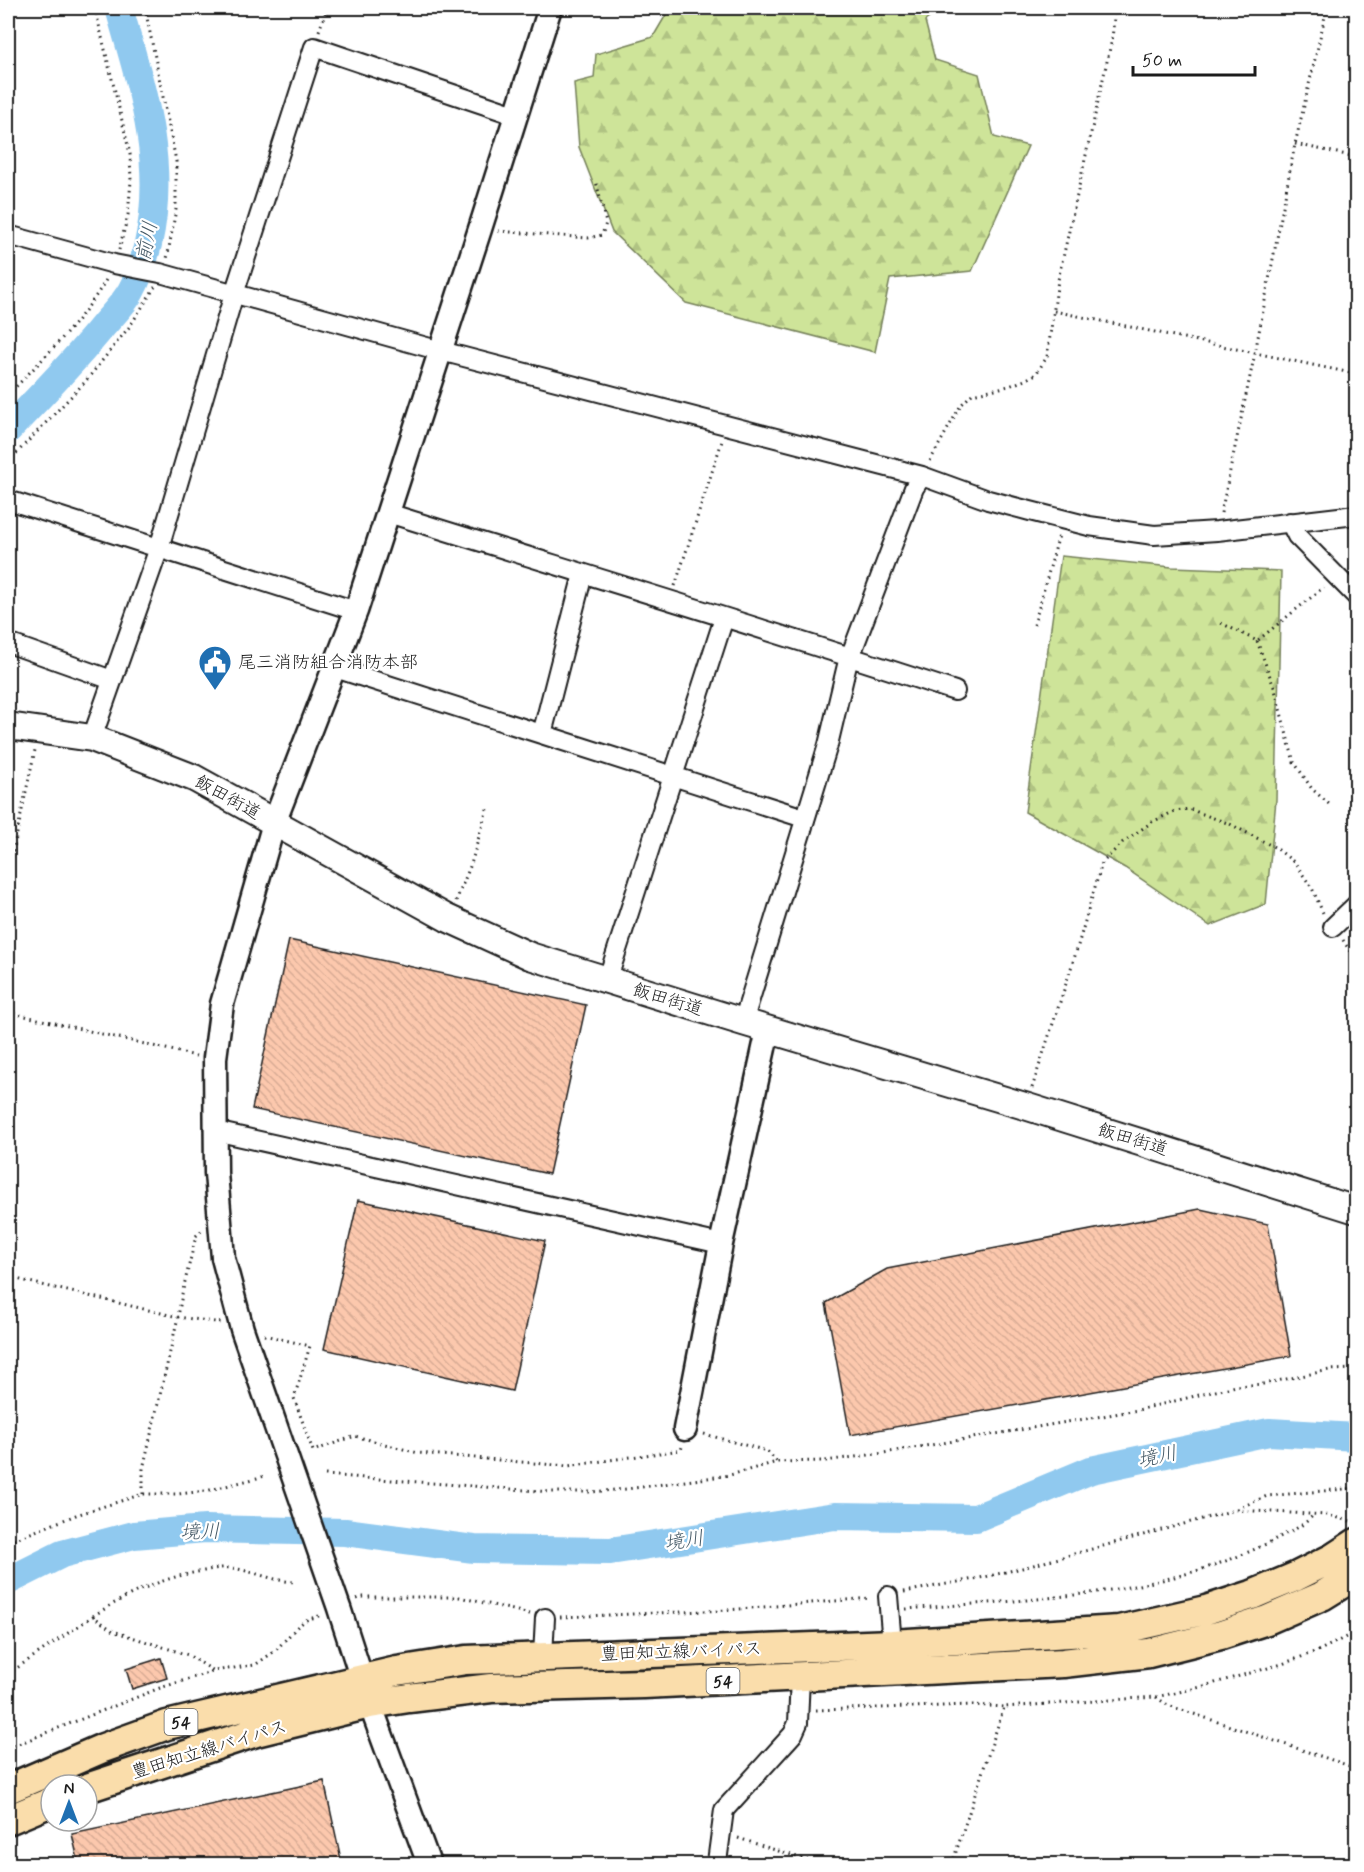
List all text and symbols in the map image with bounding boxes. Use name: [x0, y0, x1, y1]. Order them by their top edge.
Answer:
scale bar: [1133, 39, 1254, 77]
text: 50 m: [1142, 49, 1182, 73]
water label: 前川: [130, 219, 165, 264]
public building icon: 尾三消防組合消防本部: [197, 644, 233, 691]
place label: 尾三消防組合消防本部: [238, 651, 418, 675]
street label: 飯田街道: [190, 770, 265, 826]
street label: 飯田街道: [630, 978, 706, 1022]
street label: 飯田街道: [1095, 1118, 1171, 1162]
water label: 境川: [1135, 1440, 1180, 1475]
water label: 境川: [180, 1518, 221, 1547]
water label: 境川: [662, 1525, 706, 1558]
street label: 豊田知立線バイパス: [600, 1637, 762, 1667]
road number: 54: [706, 1668, 740, 1694]
road number: 54: [164, 1709, 198, 1735]
street label: 豊田知立線バイパス: [128, 1715, 290, 1785]
north arrow: [39, 1773, 99, 1833]
text: N: [64, 1779, 74, 1800]

